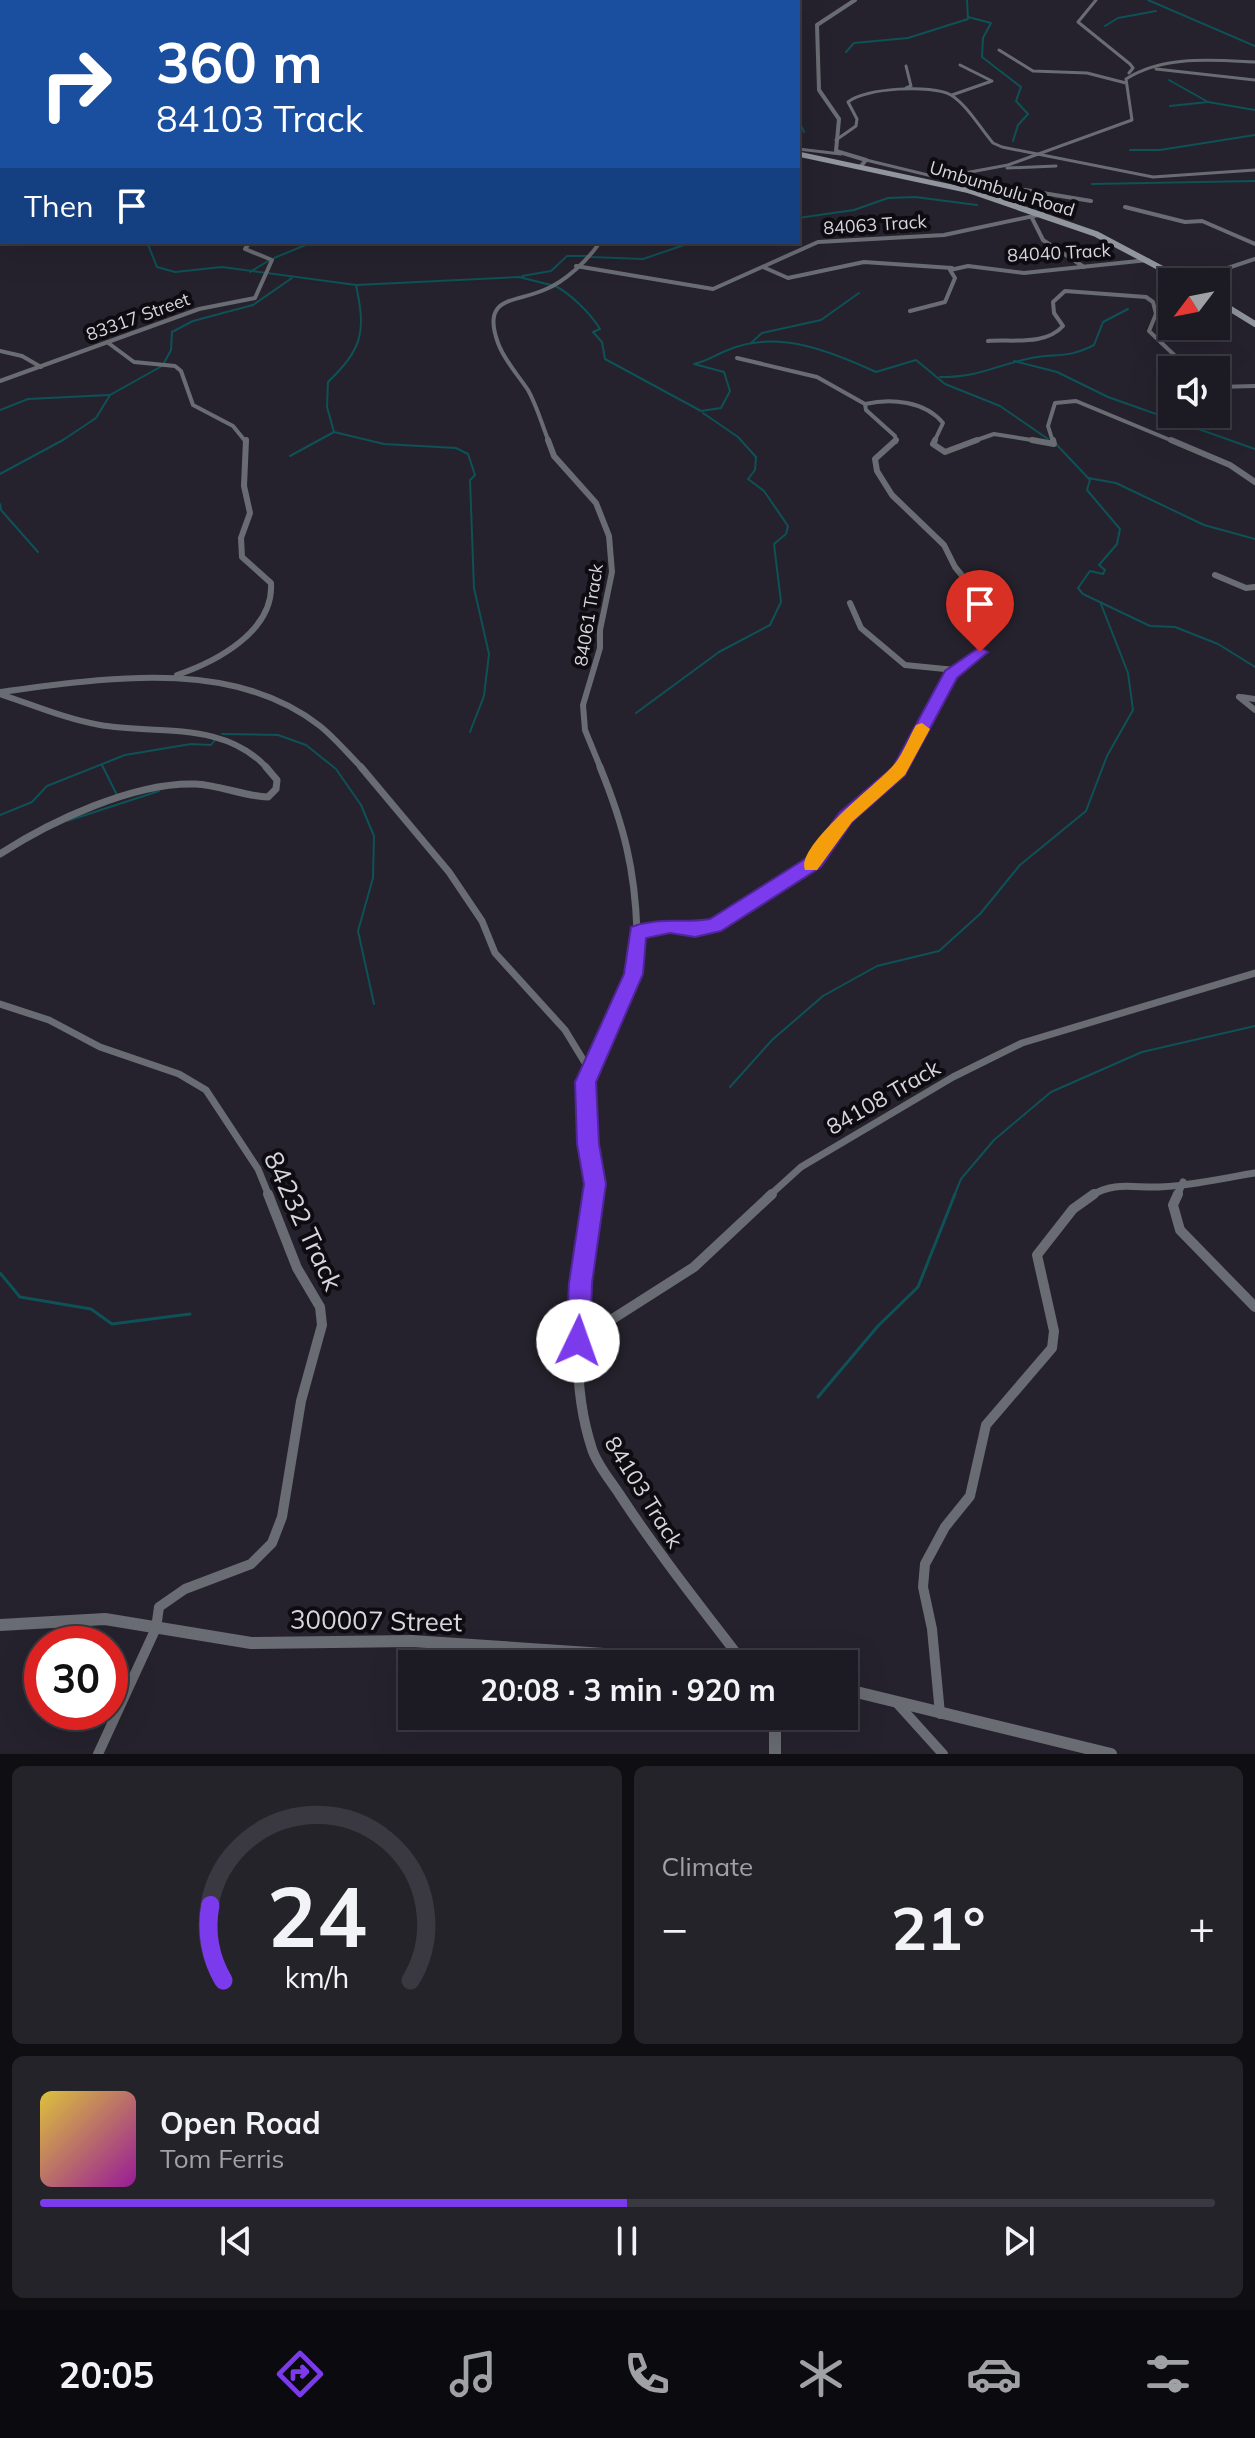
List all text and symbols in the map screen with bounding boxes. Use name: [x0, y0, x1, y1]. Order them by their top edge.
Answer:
text: 360 m: [156, 27, 323, 97]
icon: right: [24, 32, 128, 136]
text: 84103 Track: [156, 96, 363, 141]
street label: Umbumbulu Road: [927, 156, 1078, 222]
icon: arrive: [110, 184, 154, 228]
text: Then: [24, 187, 94, 225]
street label: 84063 Track: [822, 209, 928, 240]
street label: 84040 Track: [1007, 238, 1112, 267]
north arrow: [1158, 268, 1230, 340]
map controls: [1158, 268, 1230, 428]
street label: 83317 Street: [83, 287, 193, 346]
button: sound: [1158, 356, 1230, 428]
street label: 84061 Track: [569, 561, 608, 668]
pin: [946, 570, 1014, 652]
icon: arrive: [958, 582, 1002, 626]
street label: 84108 Track: [821, 1053, 945, 1141]
street label: 84232 Track: [257, 1146, 350, 1296]
position arrow: [536, 1299, 620, 1383]
street label: 84103 Track: [599, 1431, 690, 1554]
street label: 300007 Street: [290, 1602, 462, 1639]
speed limit sign: 30: [24, 1626, 128, 1730]
text: 20:08 · 3 min · 920 m: [480, 1671, 776, 1709]
text: Climate: [662, 1850, 753, 1883]
text: 24: [267, 1863, 367, 1968]
text: 21°: [891, 1890, 986, 1965]
text: −: [662, 1900, 688, 1955]
text: +: [1189, 1900, 1215, 1955]
text: km/h: [284, 1959, 349, 1995]
text: Open Road: [160, 2104, 321, 2142]
text: Tom Ferris: [160, 2142, 284, 2175]
icon: previous: [214, 2219, 258, 2263]
icon: pause: [605, 2219, 649, 2263]
icon: next: [997, 2219, 1041, 2263]
icon: directions: [272, 2346, 328, 2402]
icon: music: [445, 2346, 501, 2402]
icon: phone: [619, 2346, 675, 2402]
icon: climate: [793, 2346, 849, 2402]
icon: car: [966, 2346, 1022, 2402]
icon: filters: [1140, 2346, 1196, 2402]
text: 20:05: [59, 2352, 154, 2397]

